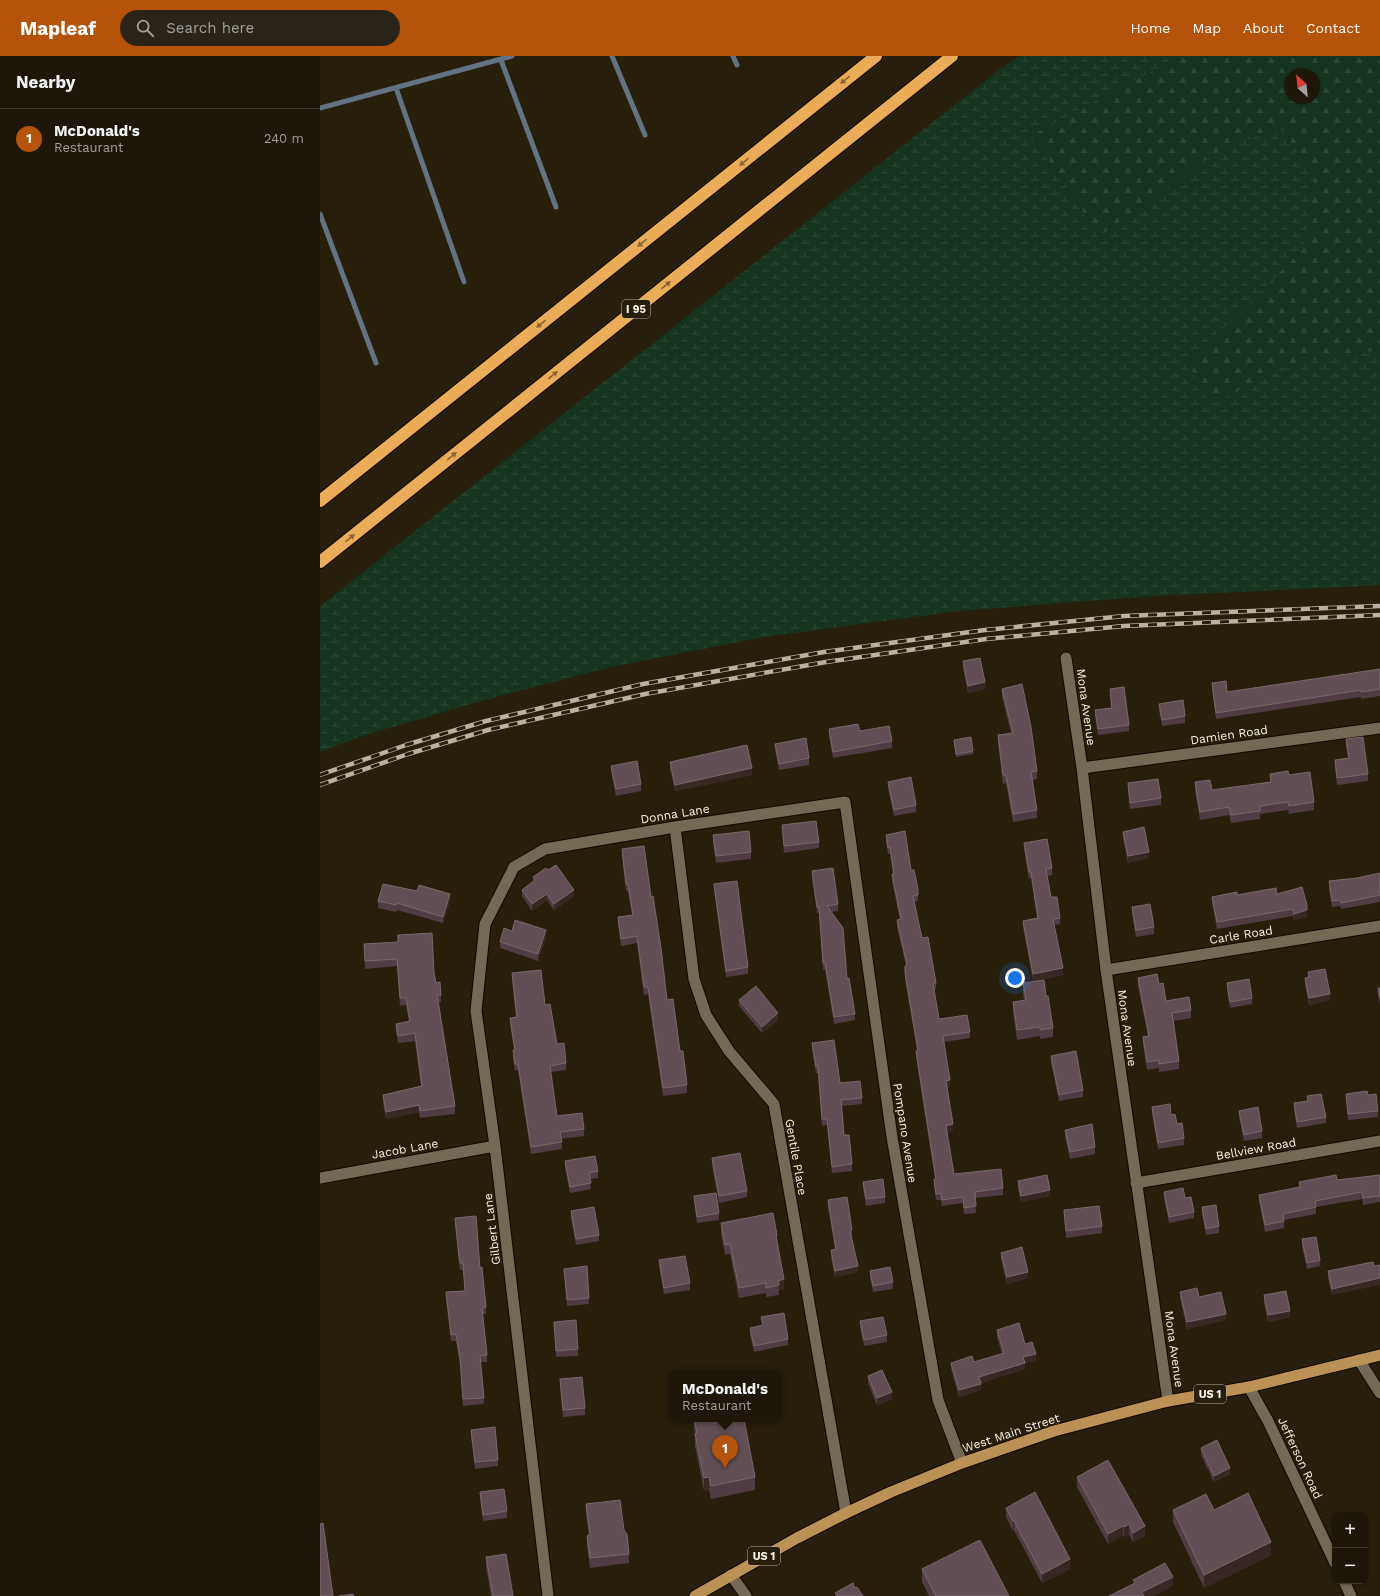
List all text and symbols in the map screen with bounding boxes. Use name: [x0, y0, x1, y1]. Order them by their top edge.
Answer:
search box: [120, 10, 400, 46]
text: Mapleaf: [20, 17, 96, 40]
icon: search: [134, 17, 156, 39]
text: Search here: [166, 19, 254, 37]
text: Home: [1130, 20, 1170, 36]
text: Map: [1192, 20, 1221, 36]
text: About: [1243, 20, 1284, 36]
text: Contact: [1306, 20, 1360, 36]
north arrow: [1284, 68, 1320, 104]
text: Nearby: [16, 72, 75, 92]
one-way arrow: [840, 76, 851, 85]
text: McDonald's: [54, 122, 140, 140]
text: 1: [26, 131, 32, 146]
text: 240 m: [264, 131, 304, 146]
text: Restaurant: [54, 140, 124, 155]
one-way arrow: [738, 157, 749, 166]
one-way arrow: [637, 238, 648, 247]
one-way arrow: [660, 280, 671, 289]
road number: I 95: [622, 300, 650, 318]
one-way arrow: [535, 320, 546, 328]
one-way arrow: [548, 371, 559, 379]
one-way arrow: [446, 452, 457, 461]
one-way arrow: [345, 533, 356, 542]
street label: Mona Avenue: [1074, 668, 1098, 746]
street label: Damien Road: [1189, 723, 1269, 747]
street label: Donna Lane: [640, 802, 711, 826]
street label: Carle Road: [1208, 923, 1274, 947]
your location: [1005, 968, 1025, 988]
street label: Mona Avenue: [1115, 989, 1139, 1067]
street label: Pompano Avenue: [890, 1082, 920, 1184]
street label: Gentile Place: [782, 1118, 810, 1196]
street label: Bellview Road: [1215, 1135, 1297, 1163]
street label: Jacob Lane: [371, 1136, 439, 1162]
street label: Gilbert Lane: [481, 1192, 503, 1266]
street label: Mona Avenue: [1162, 1310, 1186, 1388]
popup: [668, 1370, 782, 1422]
text: McDonald's: [682, 1380, 768, 1398]
road number: US 1: [1194, 1385, 1226, 1403]
text: Restaurant: [682, 1398, 752, 1413]
street label: West Main Street: [961, 1411, 1061, 1455]
street label: Jefferson Road: [1275, 1415, 1325, 1501]
pin: 1: [712, 1435, 738, 1468]
map controls: [1332, 1512, 1368, 1584]
button: +: [1332, 1512, 1368, 1548]
road number: US 1: [748, 1547, 780, 1565]
button: −: [1332, 1548, 1368, 1584]

